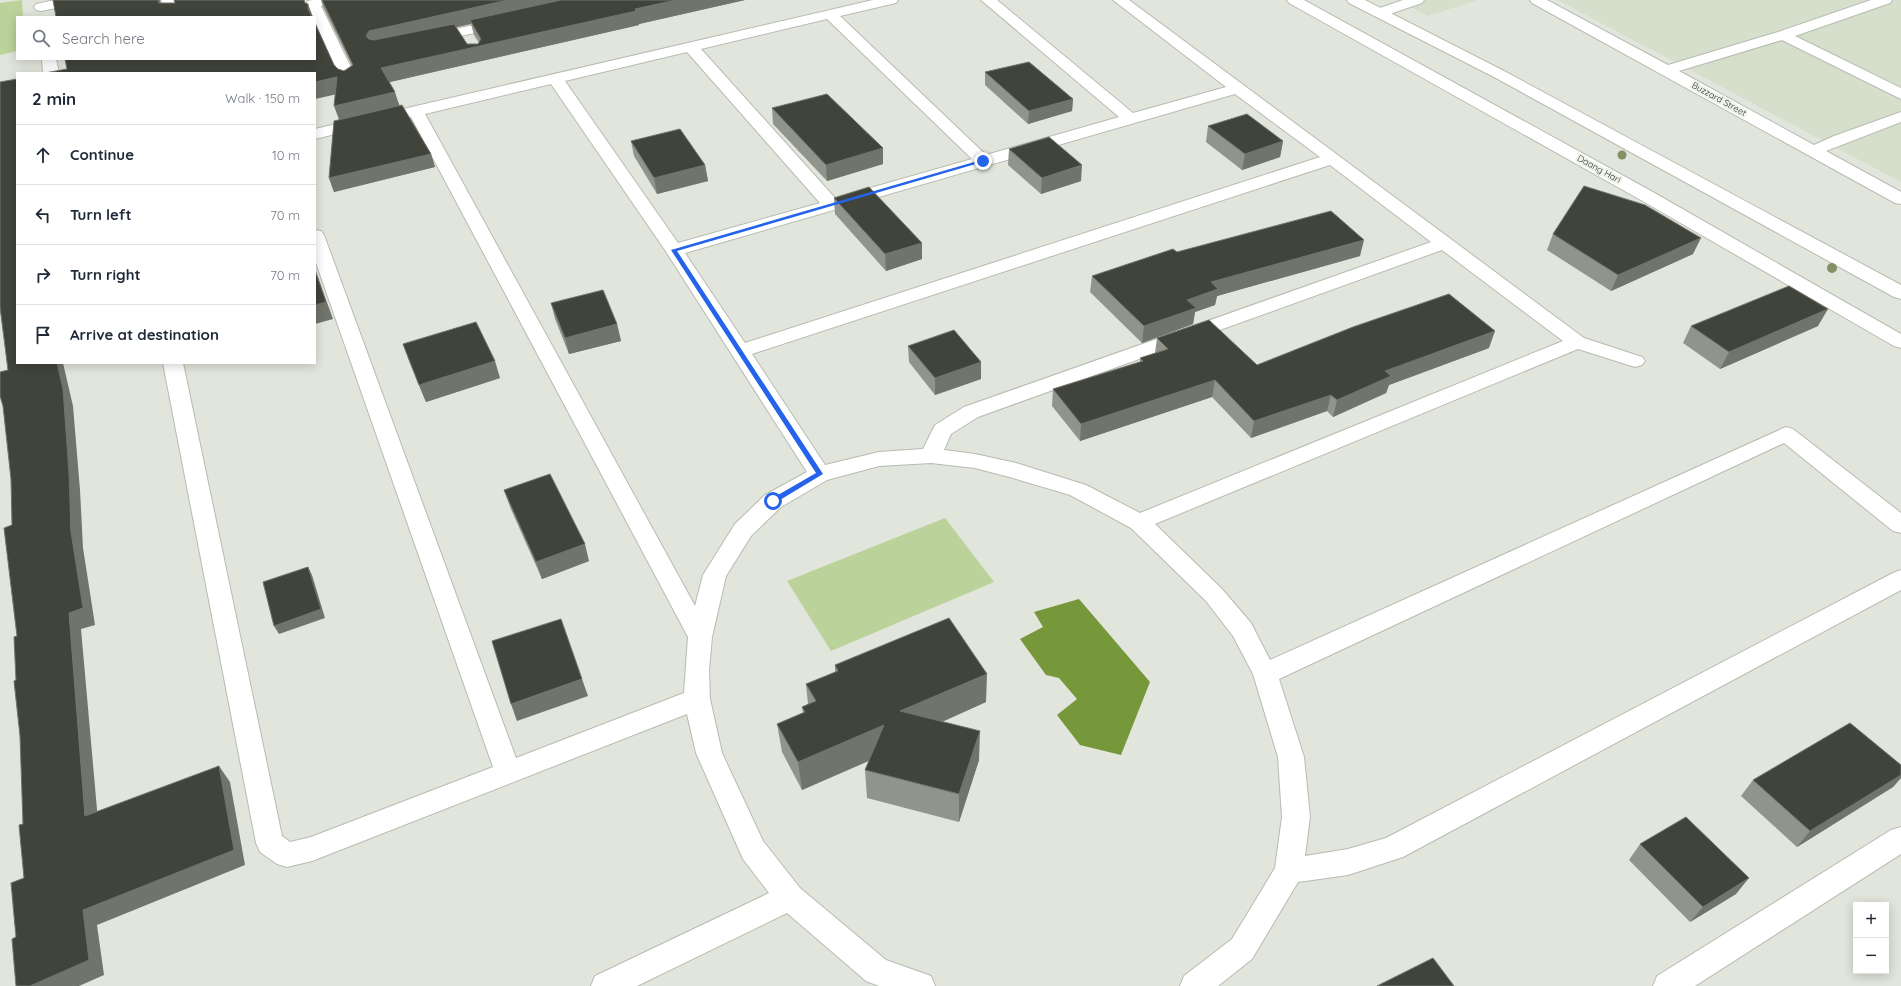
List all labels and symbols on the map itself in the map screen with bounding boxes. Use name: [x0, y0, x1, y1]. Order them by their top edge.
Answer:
street label: Buzzard Street: [1690, 79, 1749, 118]
route end: [974, 152, 992, 170]
street label: Daang Hari: [1576, 152, 1623, 185]
route start: [764, 492, 782, 510]

